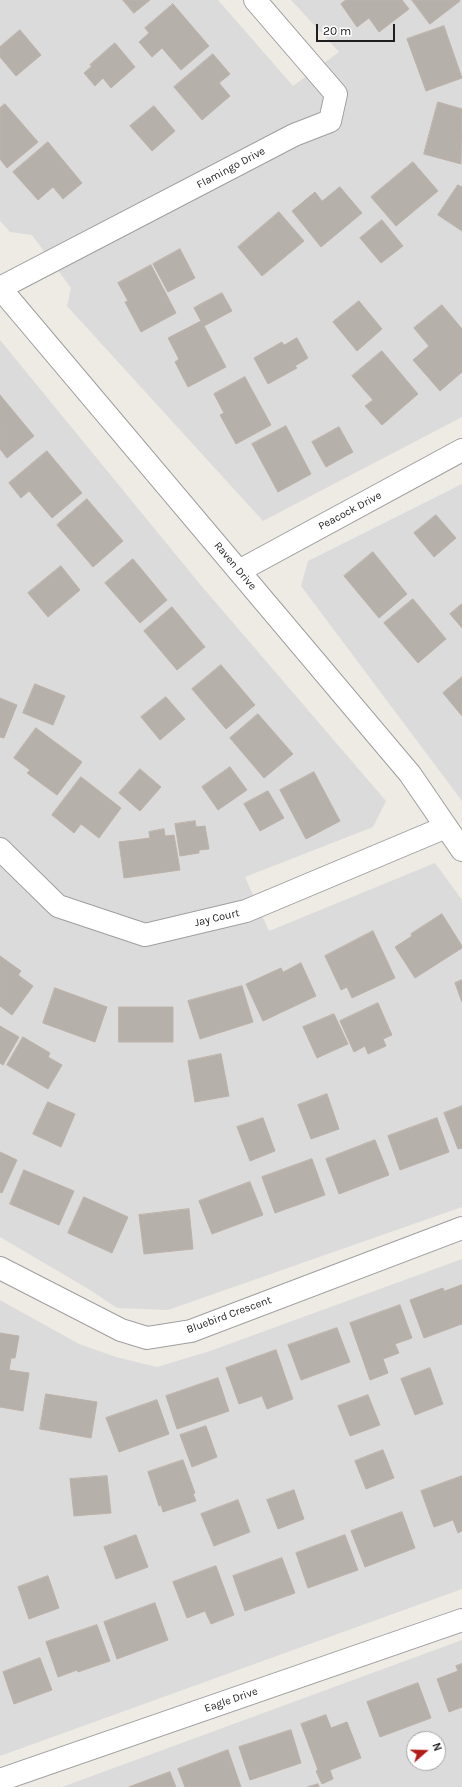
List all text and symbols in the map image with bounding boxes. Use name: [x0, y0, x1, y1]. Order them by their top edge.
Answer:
scale bar: [318, 16, 397, 42]
text: 20 m: [323, 24, 351, 38]
street label: Flamingo Drive: [195, 144, 267, 192]
street label: Peacock Drive: [316, 489, 384, 533]
street label: Raven Drive: [211, 539, 259, 593]
street label: Jay Court: [193, 906, 241, 930]
street label: Bluebird Crescent: [185, 1294, 273, 1336]
street label: Eagle Drive: [203, 1685, 259, 1715]
north arrow: [406, 1731, 446, 1771]
text: N: [429, 1741, 444, 1753]

